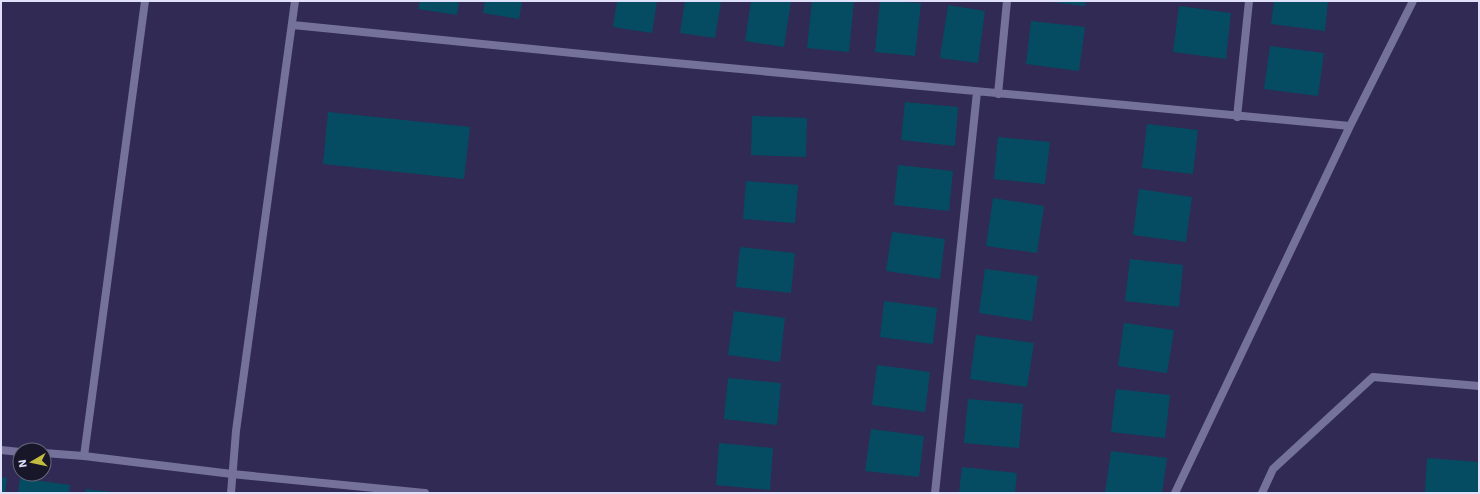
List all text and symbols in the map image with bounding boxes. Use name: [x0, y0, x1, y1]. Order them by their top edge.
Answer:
north arrow: [12, 442, 52, 482]
text: N: [16, 458, 30, 469]

